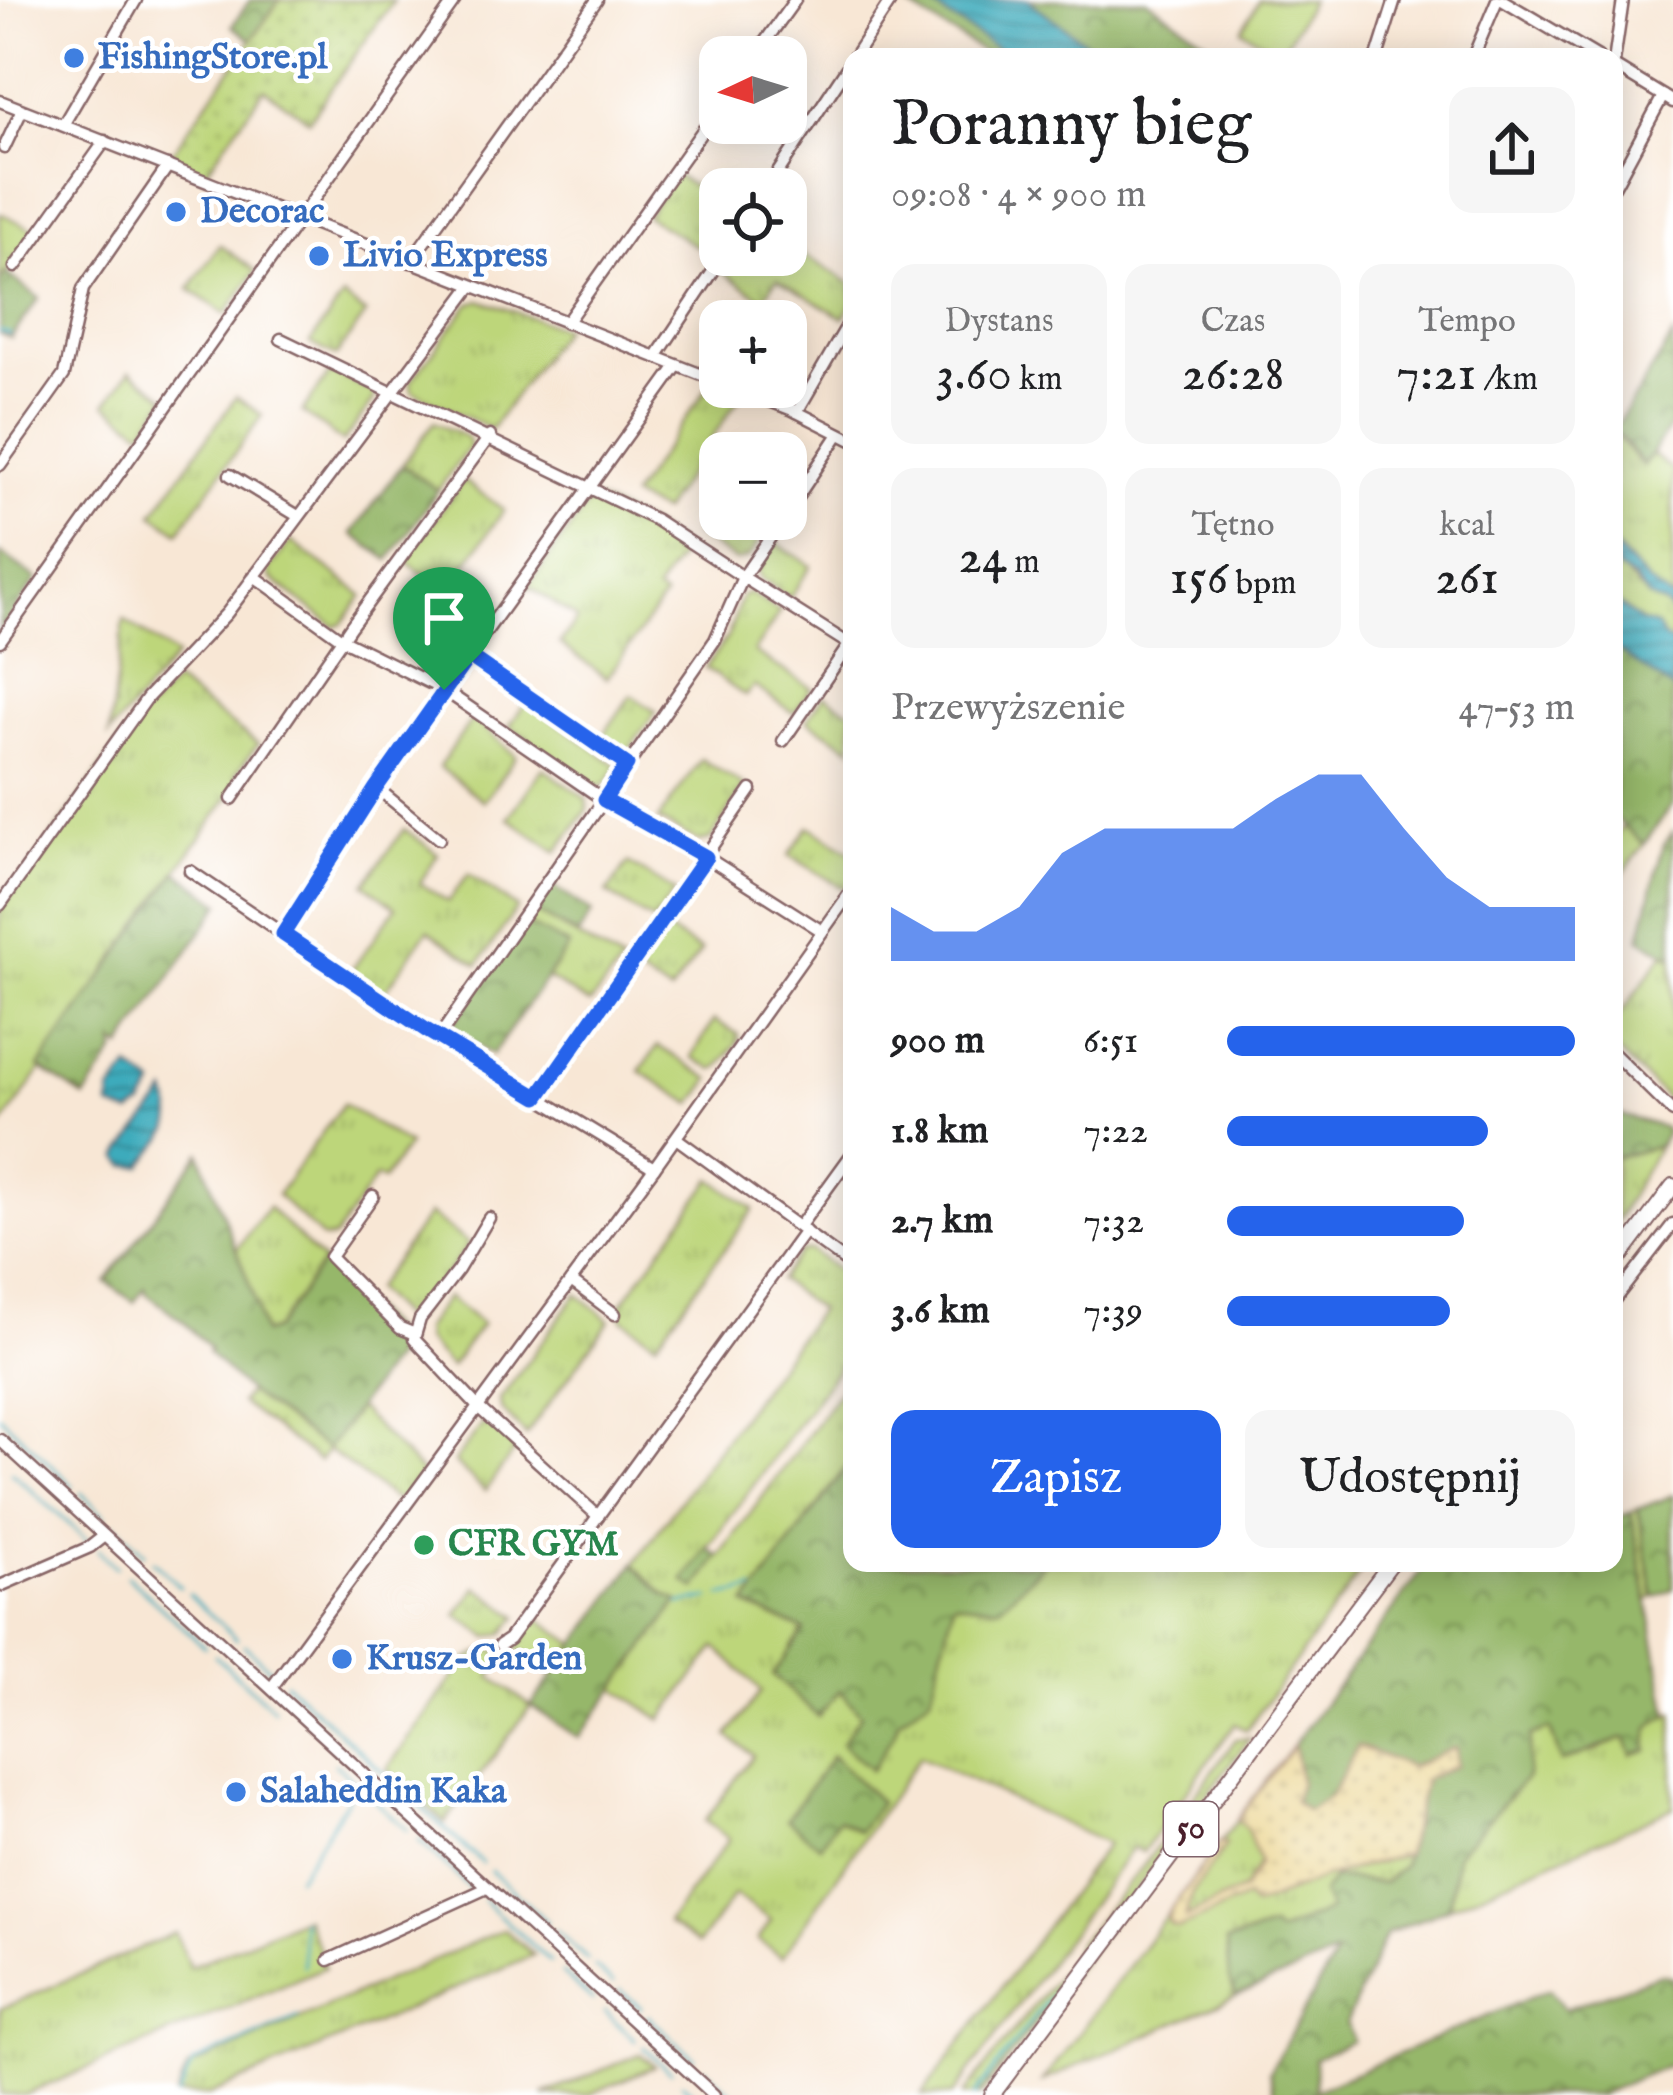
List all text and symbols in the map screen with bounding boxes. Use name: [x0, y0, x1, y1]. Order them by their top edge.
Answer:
place label: FishingStore.pl: [98, 35, 328, 81]
north arrow: [699, 36, 807, 144]
map controls: [699, 36, 807, 540]
marker: FishingStore.pl: [61, 45, 87, 71]
text: Poranny bieg: [891, 84, 1251, 168]
button: share: [1449, 87, 1575, 213]
button: locate: [699, 168, 807, 276]
text: 09:08 · 4 × 900 m: [891, 171, 1146, 220]
place label: Decorac: [200, 189, 324, 235]
marker: Decorac: [163, 199, 189, 225]
place label: Livio Express: [343, 233, 548, 279]
marker: Livio Express: [306, 243, 332, 269]
button: +: [699, 300, 807, 408]
text: Dystans: [944, 301, 1054, 343]
text: Czas: [1201, 301, 1265, 343]
text: Tempo: [1418, 301, 1516, 343]
text: 3.60: [936, 343, 1012, 408]
text: 26:28: [1182, 343, 1284, 408]
text: 7:21: [1396, 343, 1476, 408]
text: km: [1012, 359, 1062, 401]
text: /km: [1476, 359, 1538, 401]
button: −: [699, 432, 807, 540]
text: Tętno: [1191, 505, 1275, 547]
text: kcal: [1440, 505, 1495, 547]
text: 24: [958, 526, 1007, 591]
text: m: [1007, 542, 1040, 584]
text: 156: [1170, 547, 1228, 612]
text: 261: [1435, 547, 1499, 612]
text: bpm: [1228, 563, 1297, 605]
pin: [393, 567, 495, 690]
icon: arrive: [411, 585, 477, 651]
text: Przewyższenie: [891, 684, 1125, 733]
text: 47–53 m: [1458, 684, 1575, 733]
text: 900 m: [891, 1017, 985, 1066]
text: 6:51: [1083, 1017, 1138, 1066]
text: 1.8 km: [891, 1107, 989, 1156]
text: 7:22: [1083, 1107, 1148, 1156]
text: 2.7 km: [891, 1197, 993, 1246]
text: 7:32: [1083, 1197, 1144, 1246]
text: 3.6 km: [891, 1287, 990, 1336]
text: 7:39: [1083, 1287, 1143, 1336]
button: Zapisz: [891, 1410, 1221, 1548]
button: Udostępnij: [1245, 1410, 1575, 1548]
place label: CFR GYM: [448, 1522, 619, 1568]
marker: CFR GYM: [411, 1532, 437, 1558]
place label: Krusz-Garden: [366, 1636, 582, 1682]
marker: Krusz-Garden: [329, 1646, 355, 1672]
place label: Salaheddin Kaka: [260, 1769, 508, 1815]
marker: Salaheddin Kaka: [223, 1779, 249, 1805]
road number: 50: [1164, 1802, 1218, 1856]

